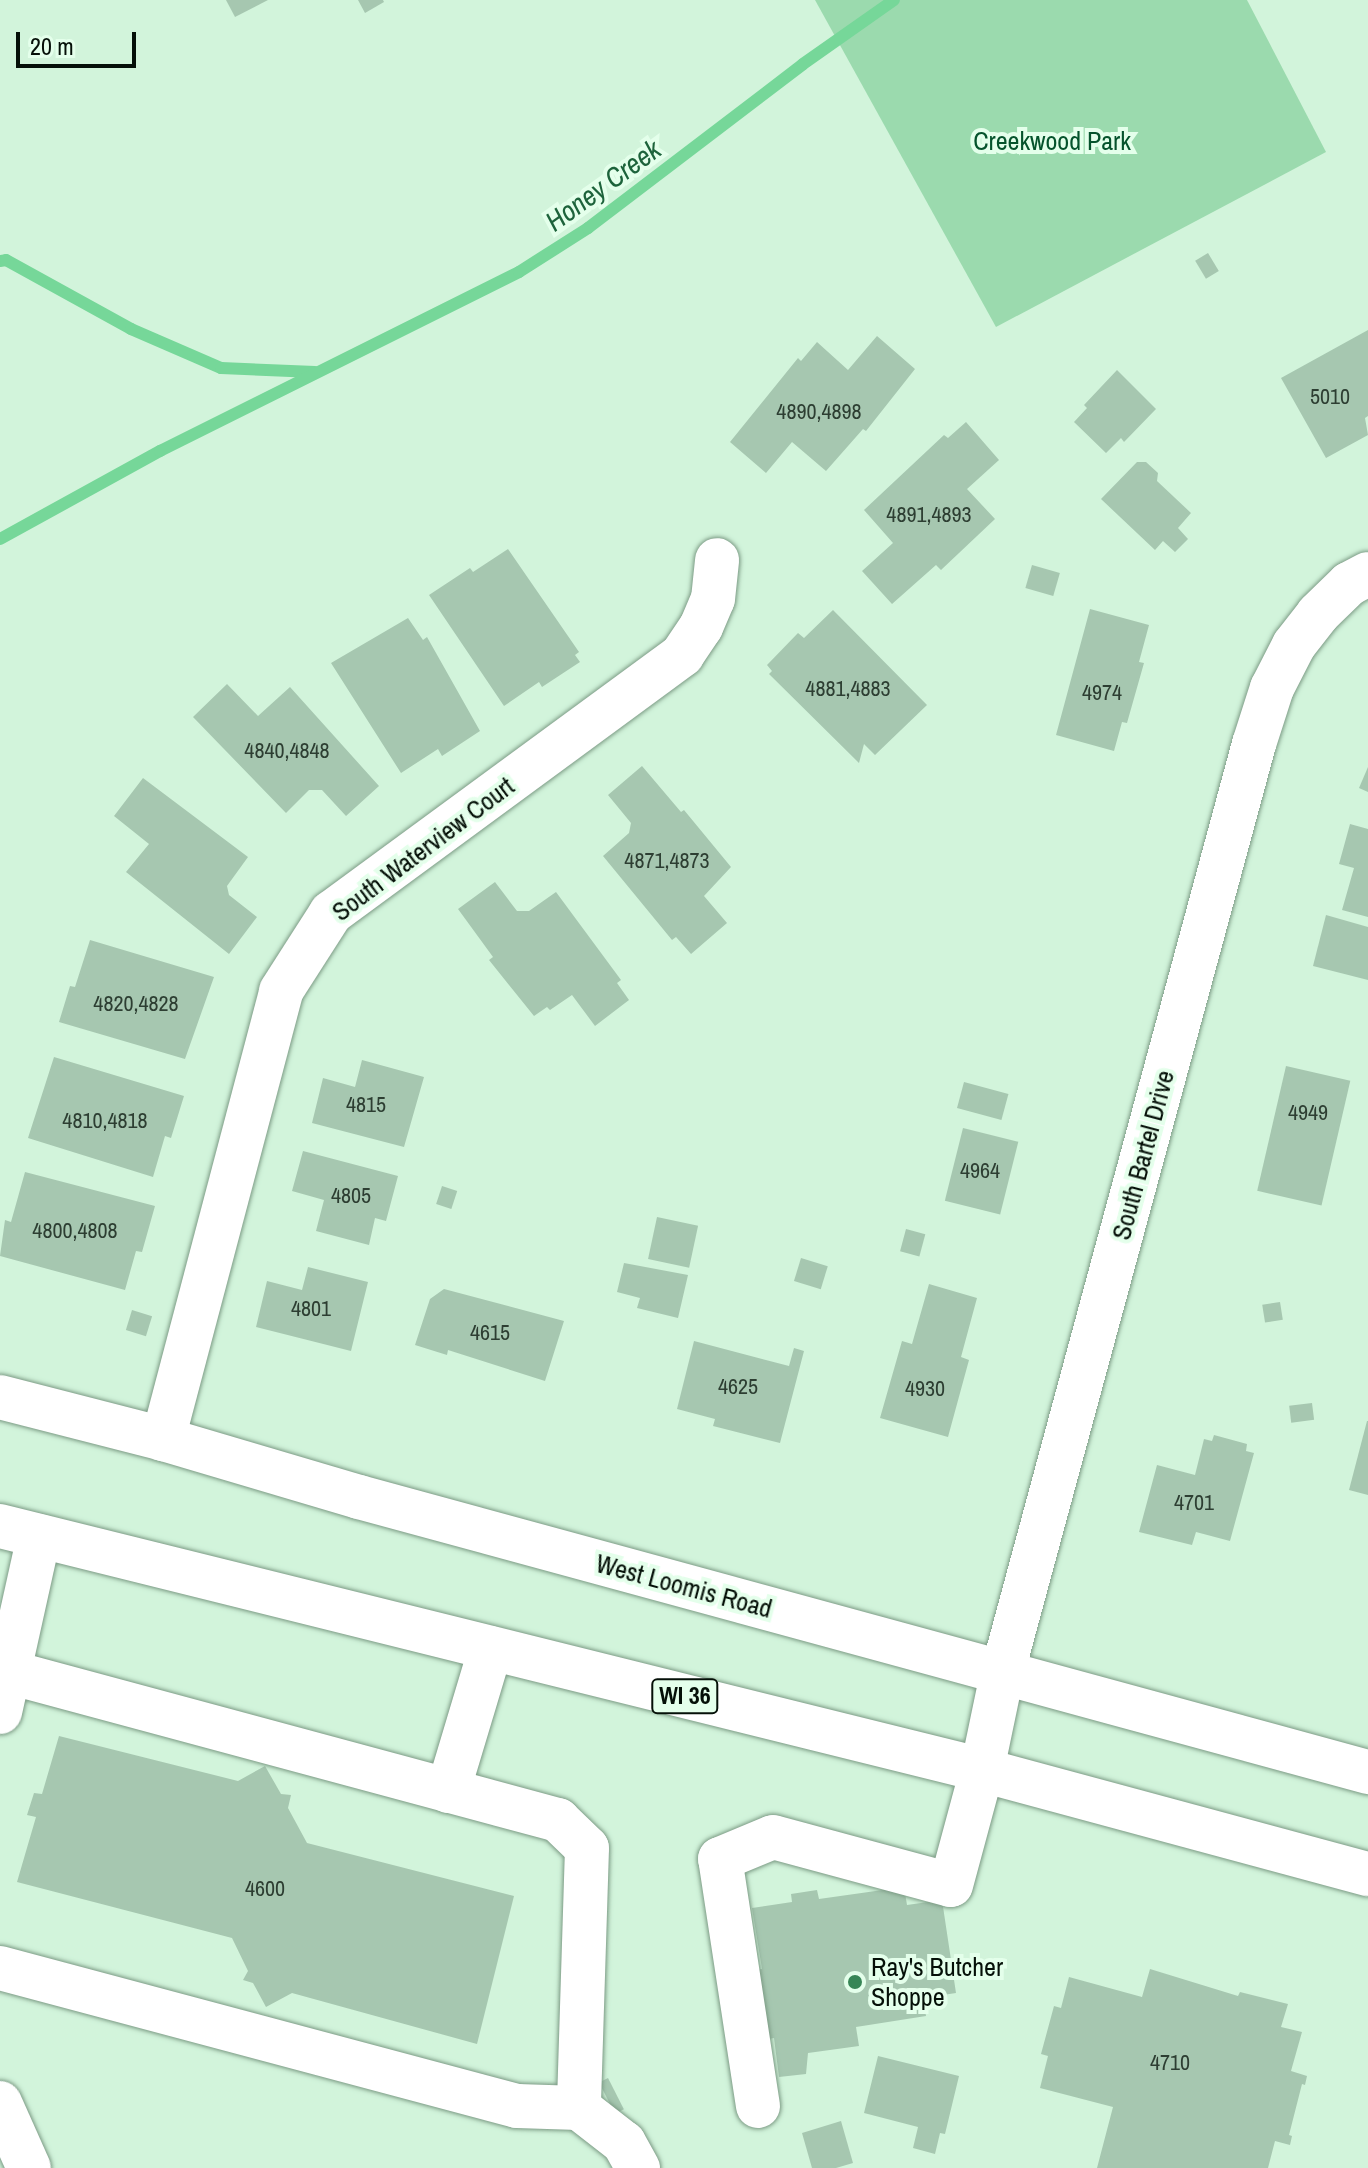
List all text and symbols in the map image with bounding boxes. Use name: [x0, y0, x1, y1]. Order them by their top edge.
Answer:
scale bar: [20, 16, 140, 66]
text: 20 m: [30, 30, 74, 62]
park label: Creekwood Park: [973, 125, 1131, 157]
water label: Honey Creek: [539, 132, 667, 238]
house number: 5010: [1310, 384, 1350, 410]
house number: 4890,4898: [776, 399, 862, 425]
house number: 4891,4893: [886, 502, 972, 528]
house number: 4881,4883: [805, 676, 891, 702]
house number: 4974: [1082, 680, 1122, 706]
house number: 4840,4848: [244, 738, 330, 764]
street label: South Waterview Court: [326, 770, 520, 928]
house number: 4871,4873: [624, 848, 710, 874]
house number: 4820,4828: [93, 991, 179, 1017]
street label: South Bartel Drive: [1105, 1067, 1181, 1243]
house number: 4815: [346, 1092, 386, 1118]
house number: 4949: [1288, 1100, 1328, 1126]
house number: 4810,4818: [62, 1108, 148, 1134]
house number: 4964: [960, 1158, 1000, 1184]
house number: 4805: [331, 1183, 371, 1209]
house number: 4800,4808: [32, 1218, 118, 1244]
house number: 4801: [291, 1296, 331, 1322]
house number: 4615: [470, 1320, 510, 1346]
house number: 4625: [718, 1374, 758, 1400]
house number: 4930: [905, 1376, 945, 1402]
house number: 4701: [1174, 1490, 1214, 1516]
street label: West Loomis Road: [593, 1548, 775, 1624]
road number: WI 36: [651, 1676, 719, 1716]
house number: 4600: [245, 1876, 285, 1902]
place label: Ray's Butcher Shoppe: [871, 1951, 1003, 2012]
marker: Ray's Butcher Shoppe: [846, 1973, 864, 1991]
house number: 4710: [1150, 2050, 1190, 2076]

